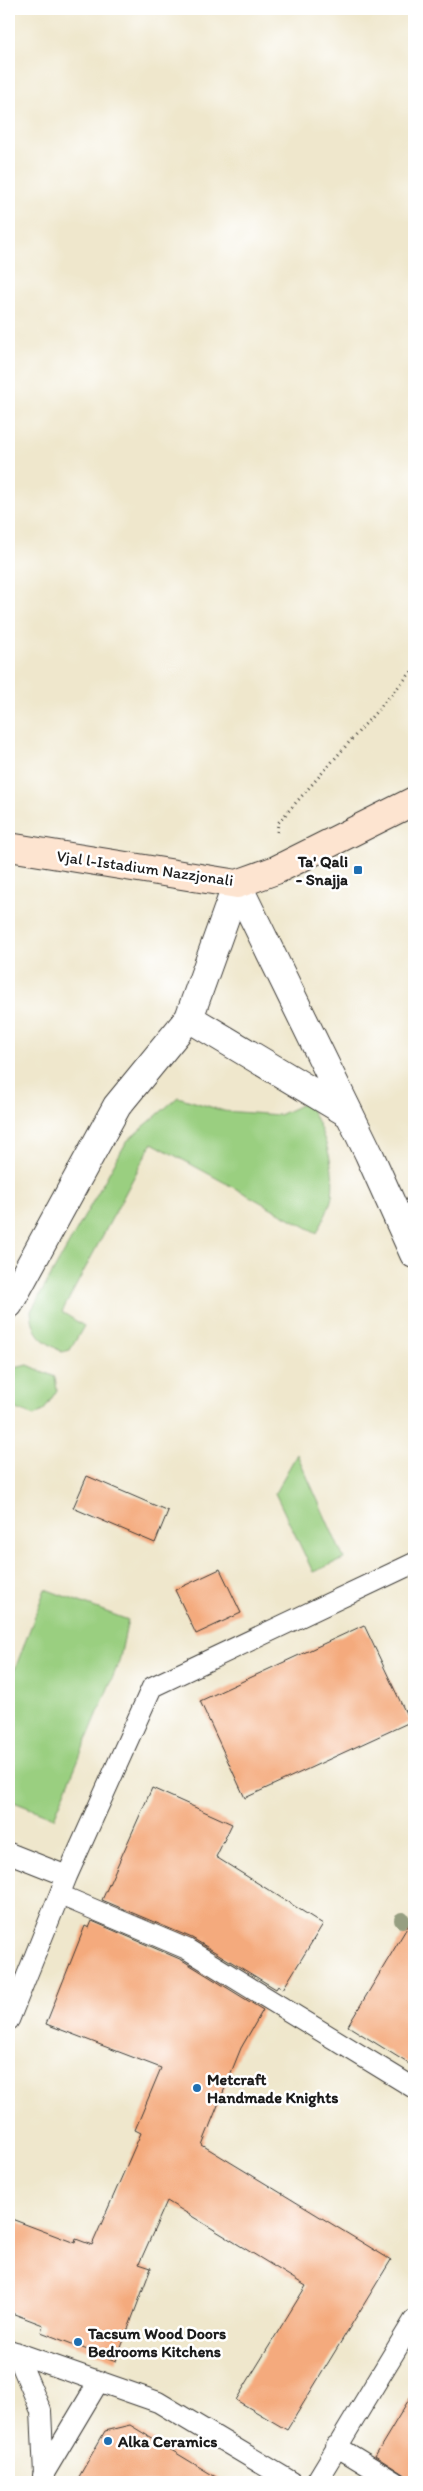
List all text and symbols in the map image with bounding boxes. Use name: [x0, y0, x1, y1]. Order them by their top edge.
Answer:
street label: Vjal l-Istadium Nazzjonali: [55, 846, 235, 890]
place label: Ta' Qali - Snajja: [296, 852, 348, 890]
marker: Ta' Qali - Snajja: [352, 864, 364, 876]
place label: Metcraft Handmade Knights: [207, 2070, 338, 2108]
marker: Metcraft Handmade Knights: [191, 2082, 203, 2094]
place label: Tacsum Wood Doors Bedrooms Kitchens: [87, 2324, 226, 2361]
marker: Tacsum Wood Doors Bedrooms Kitchens: [72, 2336, 84, 2348]
place label: Alka Ceramics: [117, 2432, 217, 2451]
marker: Alka Ceramics: [102, 2435, 114, 2447]

